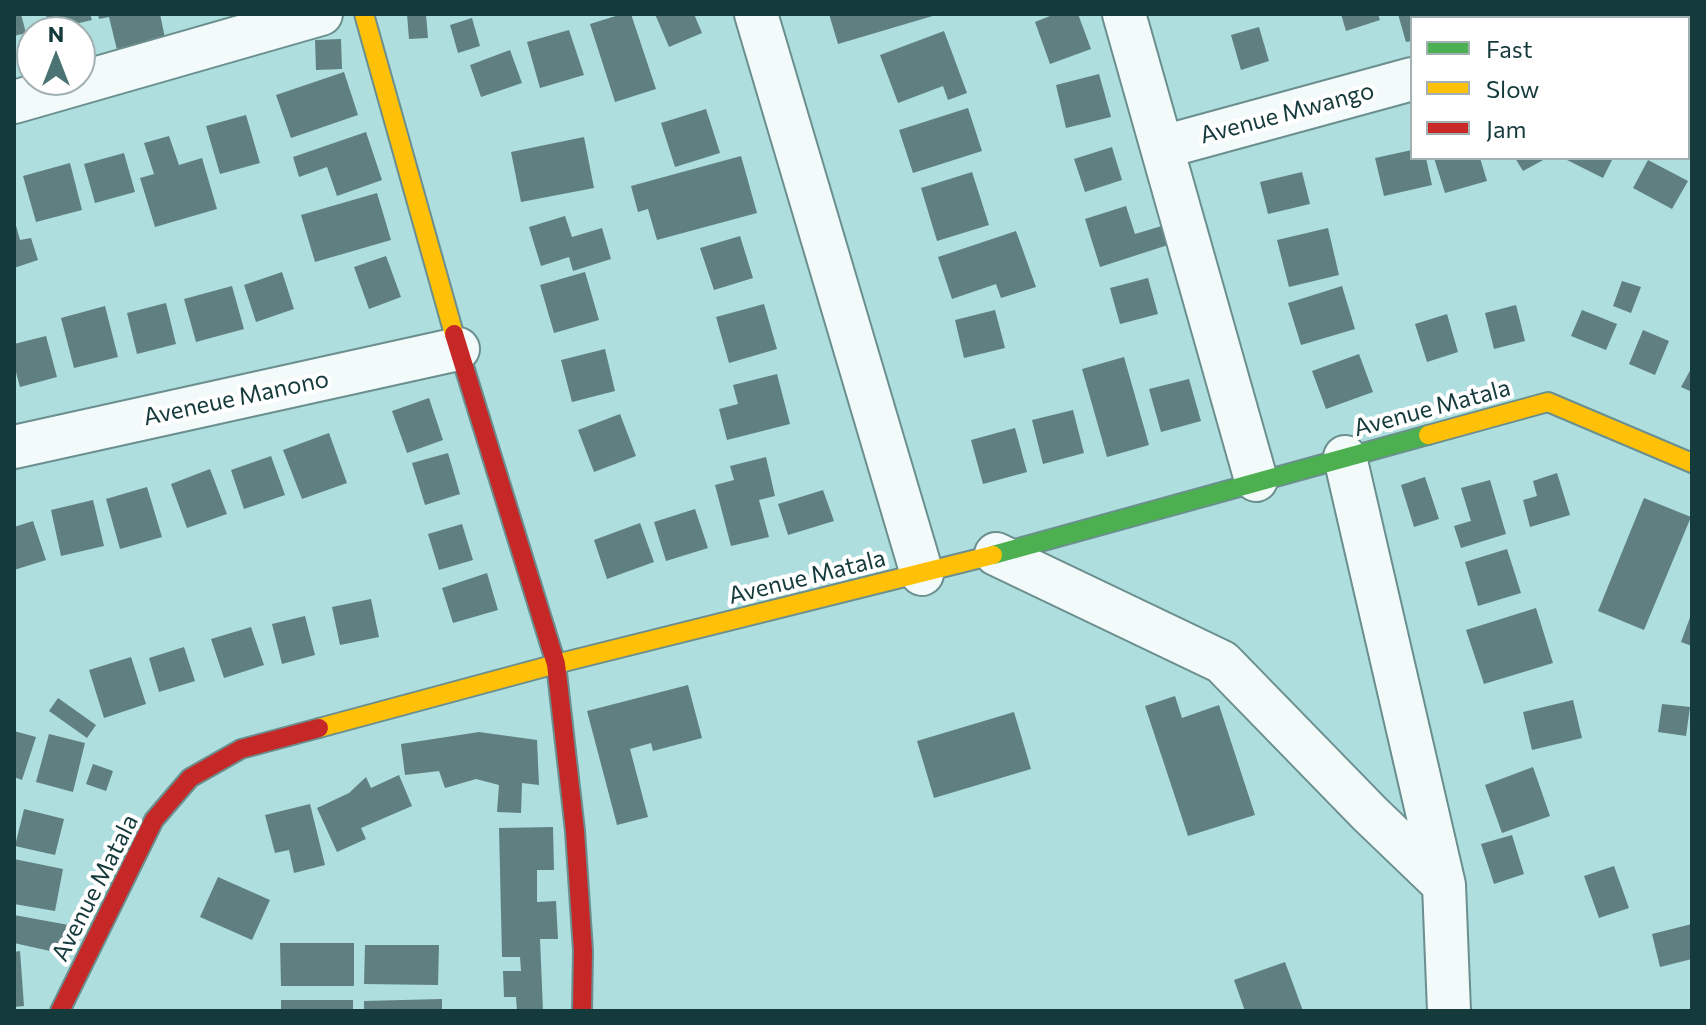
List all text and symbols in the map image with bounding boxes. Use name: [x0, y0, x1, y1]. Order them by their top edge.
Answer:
north arrow: [16, 16, 96, 96]
legend: [1410, 16, 1690, 160]
text: N: [48, 20, 64, 47]
text: Fast: [1486, 34, 1533, 63]
text: Slow: [1486, 74, 1539, 103]
street label: Avenue Mwango: [1197, 76, 1377, 150]
text: Jam: [1486, 114, 1526, 143]
street label: Aveneue Manono: [141, 364, 331, 432]
street label: Avenue Matala: [1351, 373, 1513, 443]
street label: Avenue Matala: [725, 544, 889, 610]
street label: Avenue Matala: [46, 810, 144, 966]

